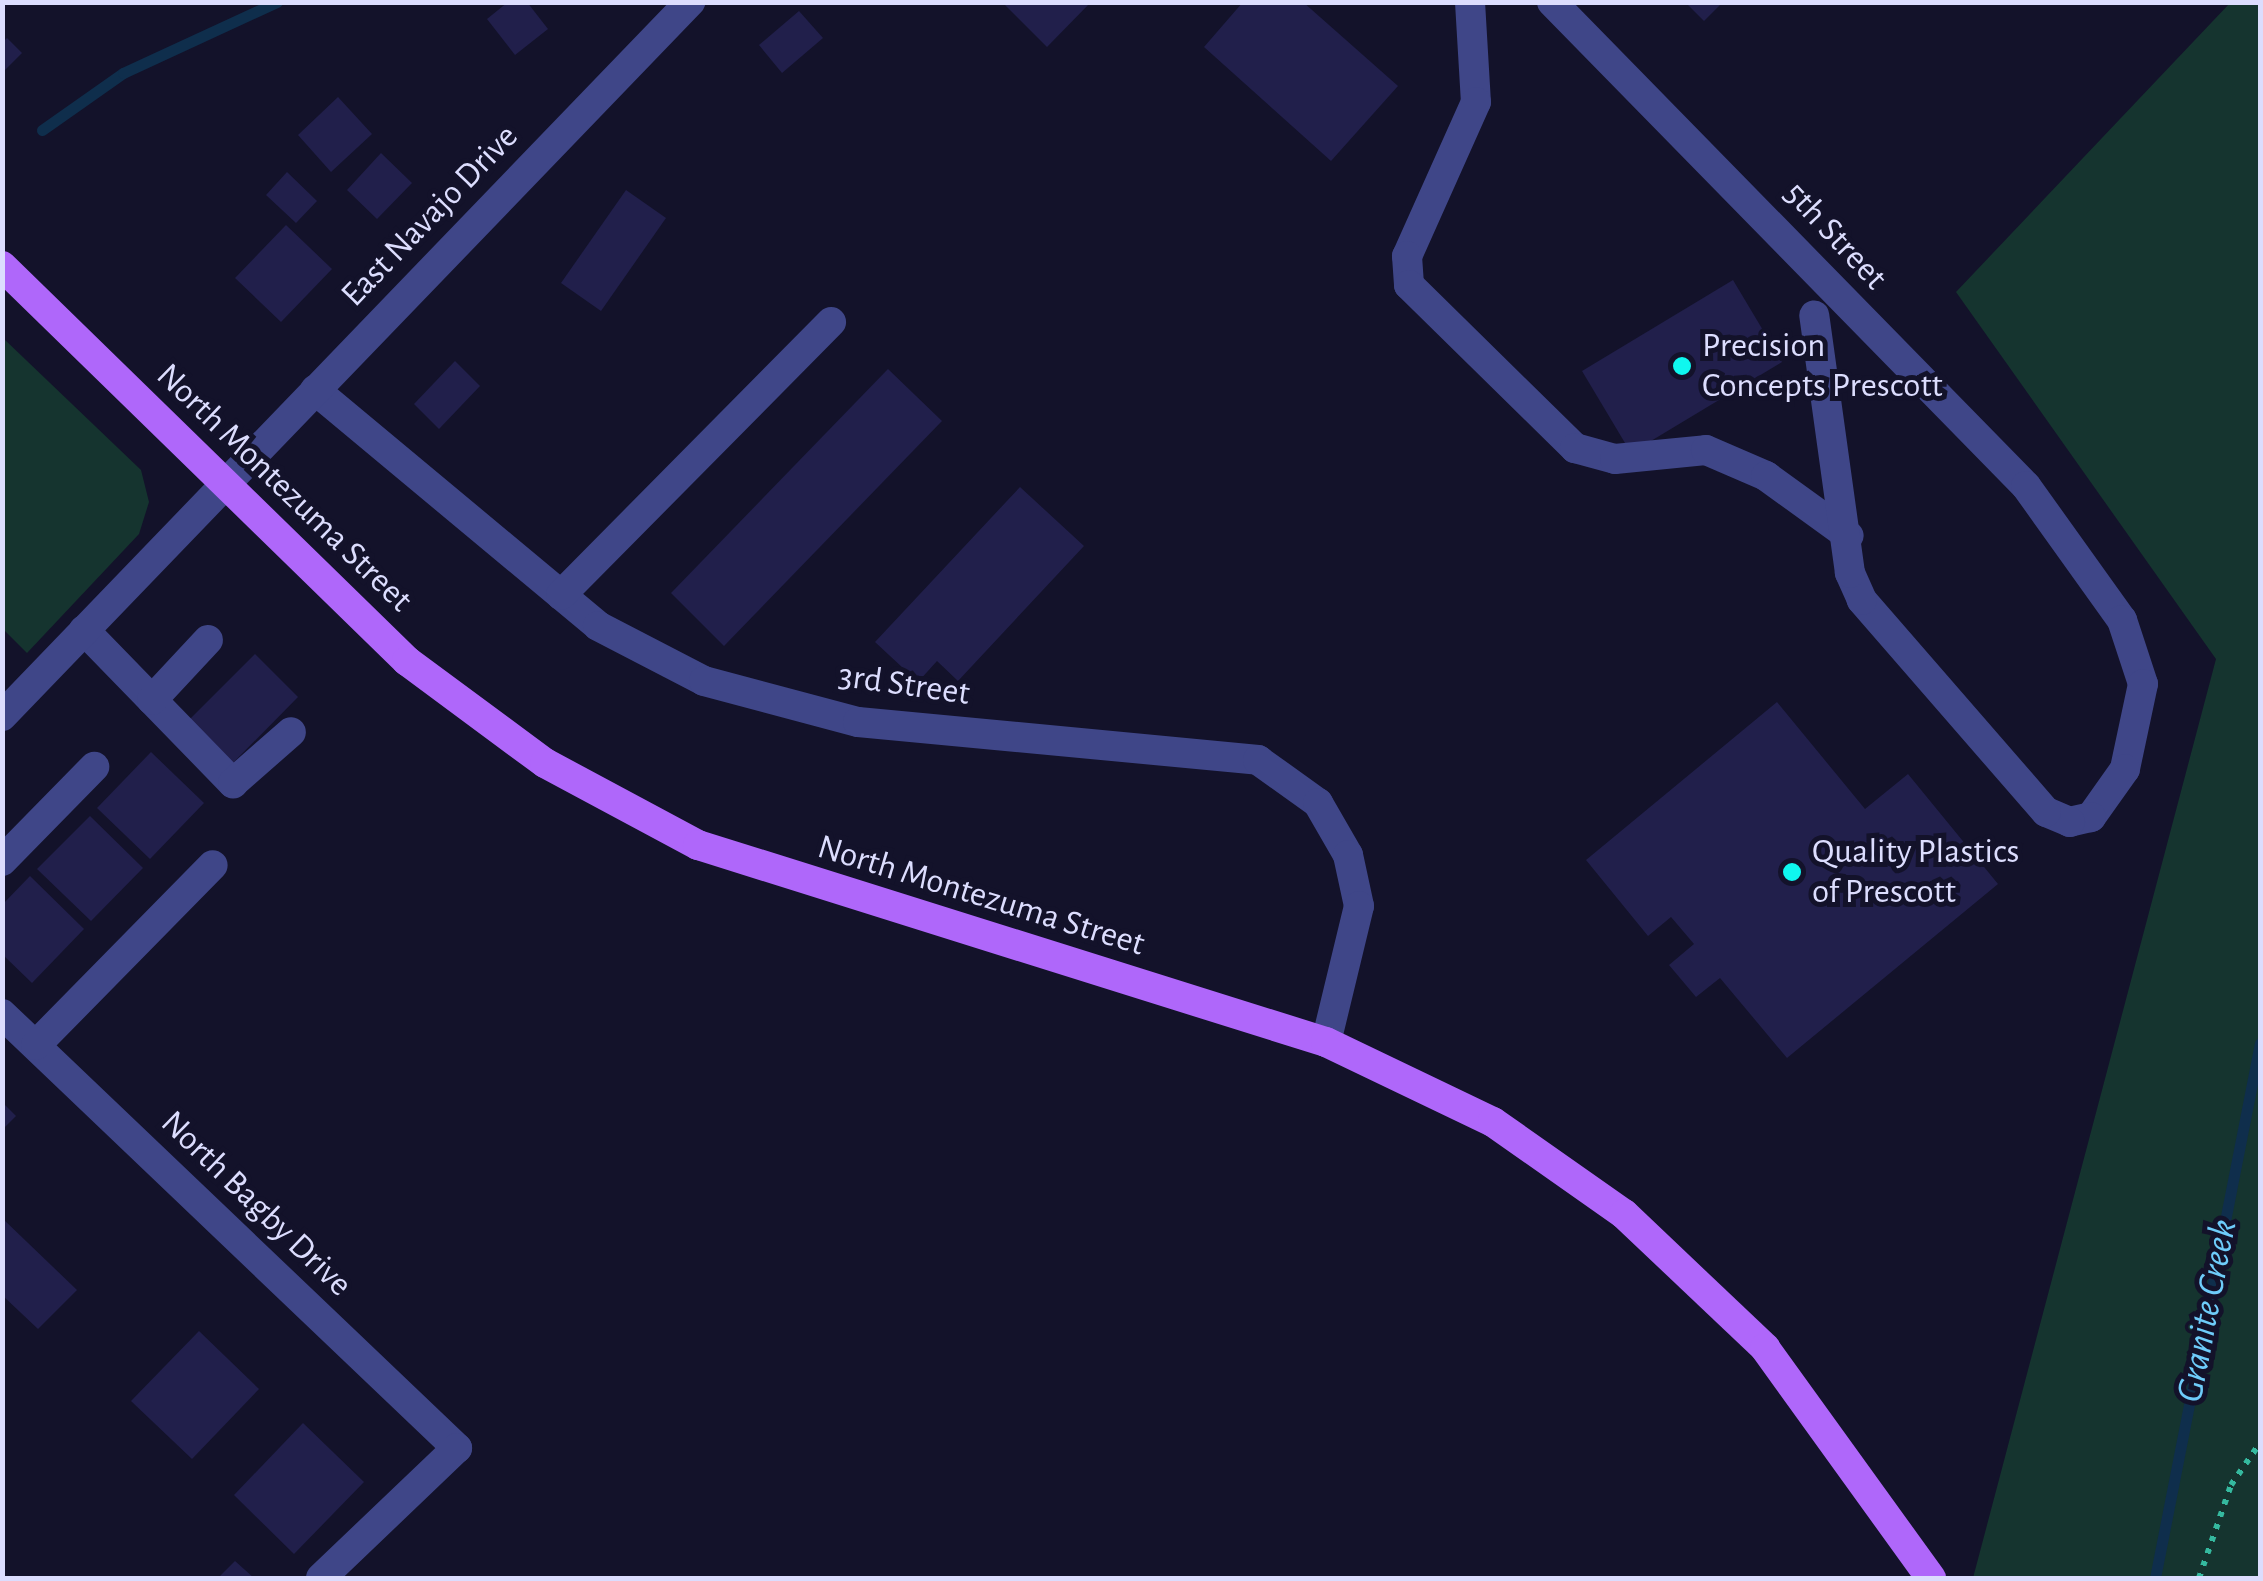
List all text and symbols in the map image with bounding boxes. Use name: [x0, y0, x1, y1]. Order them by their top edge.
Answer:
street label: East Navajo Drive: [333, 116, 527, 316]
street label: 5th Street: [1775, 173, 1895, 299]
place label: Precision Concepts Prescott: [1702, 325, 1943, 407]
street label: North Montezuma Street: [147, 355, 421, 621]
marker: Precision Concepts Prescott: [1671, 355, 1693, 377]
street label: 3rd Street: [836, 655, 972, 715]
street label: North Montezuma Street: [813, 826, 1149, 966]
place label: Quality Plastics of Prescott: [1812, 831, 2019, 913]
marker: Quality Plastics of Prescott: [1781, 861, 1803, 883]
street label: North Bagby Drive: [152, 1102, 360, 1306]
water label: Granite Creek: [2168, 1216, 2248, 1406]

